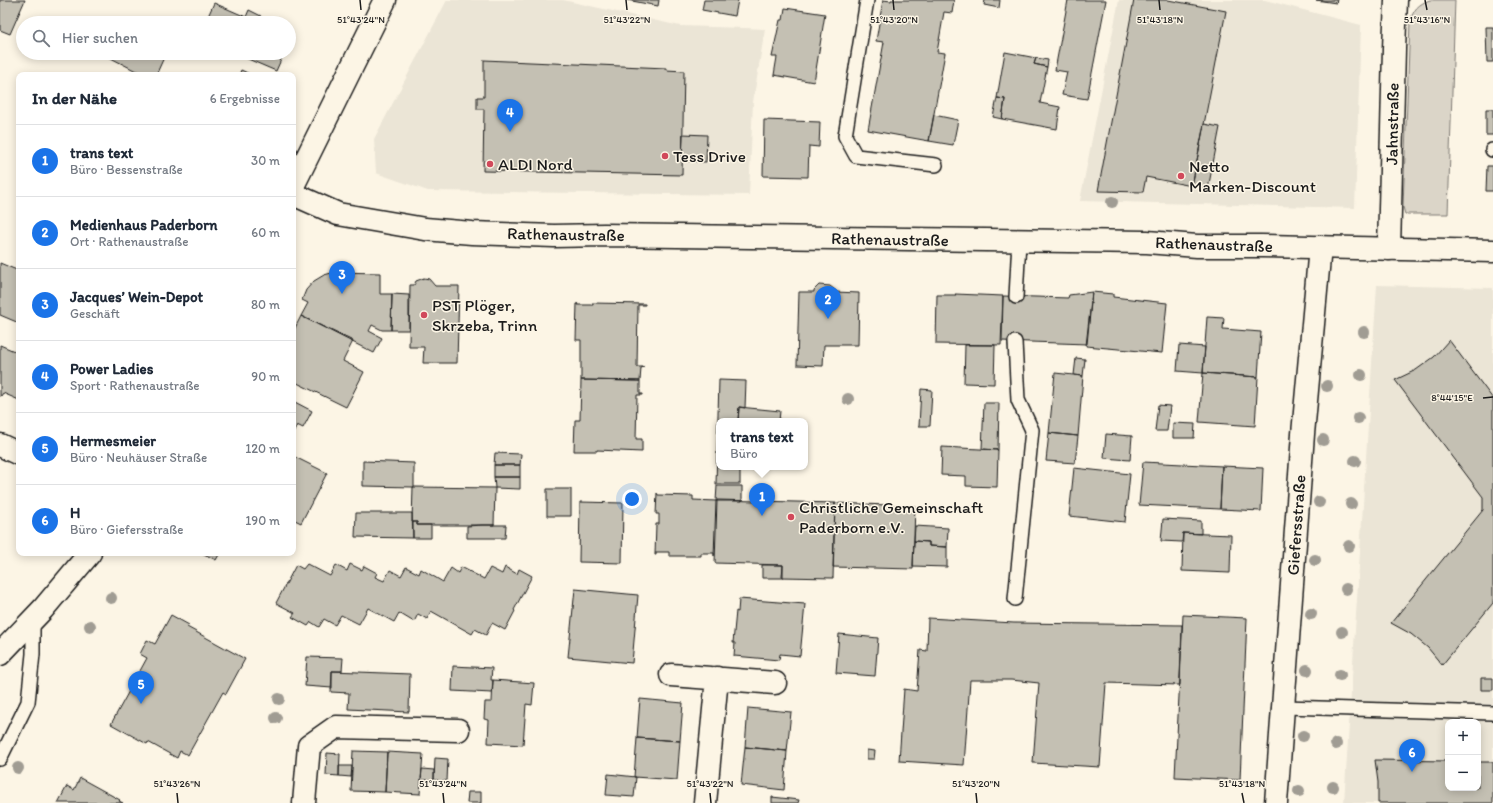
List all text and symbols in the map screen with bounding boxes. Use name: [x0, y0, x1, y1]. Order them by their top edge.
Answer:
text: 51°43'24"N: [337, 13, 385, 26]
text: 51°43'22"N: [603, 13, 651, 26]
text: 51°43'20"N: [870, 13, 918, 26]
text: 51°43'18"N: [1137, 13, 1184, 26]
text: 51°43'16"N: [1404, 13, 1450, 26]
search box: [16, 16, 296, 60]
icon: search: [30, 27, 52, 49]
text: Hier suchen: [62, 29, 138, 47]
street label: Jahnstraße: [1381, 83, 1403, 165]
text: In der Nähe: [32, 88, 117, 108]
text: 6 Ergebnisse: [210, 91, 280, 106]
pin: 4: [497, 99, 523, 132]
text: trans text: [70, 144, 133, 162]
place label: Tess Drive: [673, 146, 746, 166]
marker: Tess Drive: [660, 151, 670, 161]
text: 1: [42, 153, 48, 168]
text: 30 m: [251, 153, 280, 168]
place label: ALDI Nord: [498, 154, 573, 174]
place label: Netto Marken-Discount: [1189, 156, 1316, 196]
marker: ALDI Nord: [485, 159, 495, 169]
text: Büro · Bessenstraße: [70, 162, 183, 177]
marker: Netto Marken-Discount: [1176, 171, 1186, 181]
text: Medienhaus Paderborn: [70, 216, 217, 234]
street label: Rathenaustraße: [507, 223, 625, 245]
text: 2: [42, 225, 48, 240]
text: 60 m: [251, 225, 280, 240]
street label: Rathenaustraße: [831, 228, 949, 250]
street label: Rathenaustraße: [1155, 232, 1273, 256]
text: Ort · Rathenaustraße: [70, 234, 188, 249]
pin: 3: [329, 261, 355, 294]
pin: 2: [815, 286, 841, 319]
text: Jacques’ Wein-Depot: [70, 288, 203, 306]
place label: PST Plöger, Skrzeba, Trinn: [432, 295, 538, 335]
text: 3: [41, 297, 49, 312]
text: 80 m: [251, 297, 280, 312]
text: Geschäft: [70, 306, 120, 321]
marker: PST Plöger, Skrzeba, Trinn: [419, 310, 429, 320]
text: Power Ladies: [70, 360, 153, 378]
text: 4: [41, 369, 49, 384]
text: 90 m: [251, 369, 280, 384]
text: Sport · Rathenaustraße: [70, 378, 200, 393]
text: 8°44'15"E: [1431, 391, 1473, 404]
popup: [716, 418, 808, 470]
text: trans text: [730, 428, 794, 446]
text: Hermesmeier: [70, 432, 156, 450]
text: 5: [42, 441, 48, 456]
text: 120 m: [245, 441, 280, 456]
text: Büro: [730, 446, 758, 461]
text: Büro · Neuhäuser Straße: [70, 450, 207, 465]
street label: Giefersstraße: [1283, 474, 1309, 576]
pin: 1: [749, 483, 775, 516]
your location: [622, 489, 642, 509]
place label: Christliche Gemeinschaft Paderborn e.V.: [799, 497, 983, 537]
text: H: [70, 504, 80, 522]
marker: Christliche Gemeinschaft Paderborn e.V.: [786, 512, 796, 522]
text: 6: [42, 513, 48, 528]
text: 190 m: [245, 513, 280, 528]
text: Büro · Giefersstraße: [70, 522, 184, 537]
pin: 5: [128, 671, 154, 704]
map controls: [1445, 719, 1481, 791]
button: +: [1445, 719, 1481, 755]
pin: 6: [1399, 739, 1425, 772]
button: −: [1445, 755, 1481, 791]
text: 51°43'26"N: [153, 777, 201, 790]
text: 51°43'24"N: [419, 777, 467, 790]
text: 51°43'22"N: [686, 777, 734, 790]
text: 51°43'20"N: [952, 777, 1000, 790]
text: 51°43'18"N: [1219, 777, 1266, 790]

